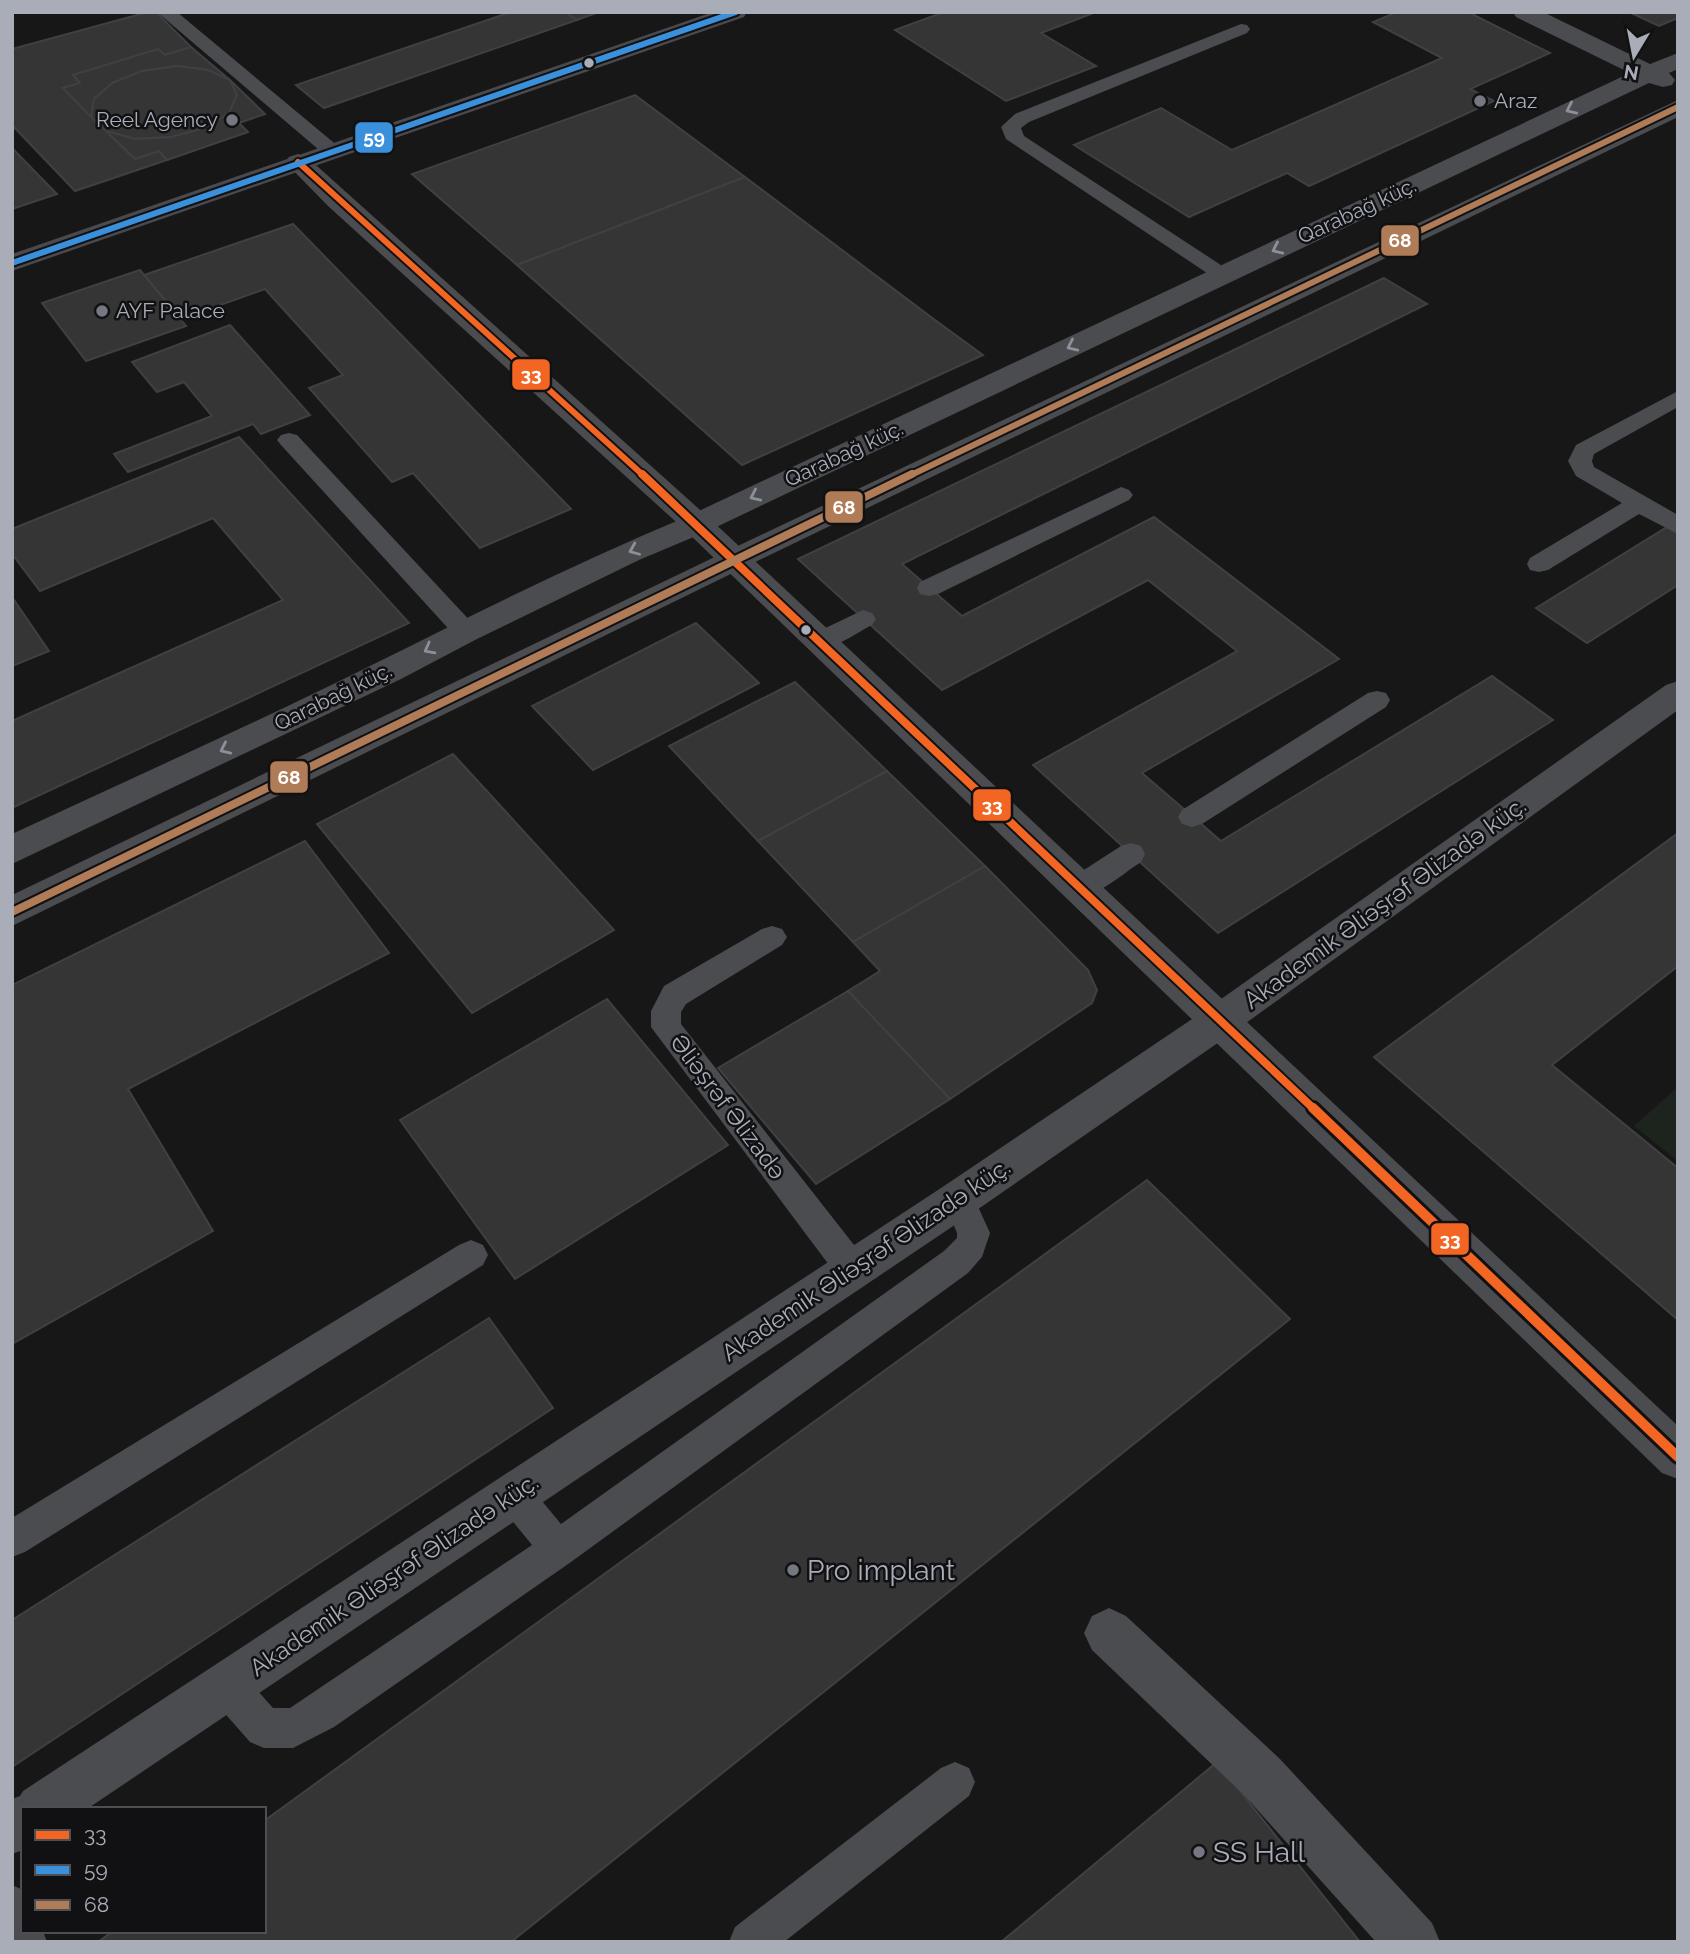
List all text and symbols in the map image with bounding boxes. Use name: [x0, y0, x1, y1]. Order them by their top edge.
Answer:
north arrow: [1599, 21, 1669, 91]
unlabelled marker: [582, 56, 596, 70]
text: N: [1622, 61, 1640, 85]
place label: Araz: [1494, 88, 1537, 113]
marker: Araz: [1472, 93, 1488, 109]
one-way arrow: [1566, 101, 1578, 115]
place label: Reel Agency: [96, 107, 218, 132]
marker: Reel Agency: [224, 112, 240, 128]
line badge: 59: [354, 121, 394, 154]
text: 59: [363, 126, 385, 148]
street label: Qarabağ küç.: [1294, 172, 1420, 249]
line badge: 68: [1380, 224, 1420, 257]
text: 68: [1388, 229, 1412, 251]
one-way arrow: [1272, 240, 1284, 254]
place label: AYF Palace: [116, 298, 225, 323]
marker: AYF Palace: [94, 303, 110, 319]
one-way arrow: [1067, 338, 1079, 352]
line badge: 33: [511, 358, 551, 391]
text: 33: [520, 363, 542, 385]
street label: Qarabağ küç.: [781, 415, 907, 492]
one-way arrow: [750, 488, 763, 502]
line badge: 68: [824, 490, 864, 524]
text: 68: [832, 496, 856, 518]
one-way arrow: [629, 542, 642, 556]
unlabelled marker: [799, 623, 813, 637]
one-way arrow: [424, 641, 437, 654]
street label: Qarabağ küç.: [270, 657, 396, 736]
one-way arrow: [220, 740, 232, 754]
line badge: 68: [269, 760, 309, 794]
text: 68: [277, 766, 301, 788]
line badge: 33: [972, 788, 1012, 822]
street label: Akademik Əliəşrəf Əlizadə küç.: [1238, 790, 1532, 1015]
text: 33: [981, 794, 1003, 816]
street label: Əliəşrəf Əlizadə: [664, 1028, 792, 1185]
street label: Akademik Əliəşrəf Əlizadə küç.: [716, 1152, 1016, 1367]
line badge: 33: [1430, 1222, 1470, 1256]
text: 33: [1439, 1228, 1461, 1250]
street label: Akademik Əliəşrəf Əlizadə küç.: [244, 1467, 544, 1682]
place label: Pro implant: [807, 1554, 956, 1587]
marker: Pro implant: [785, 1562, 801, 1578]
legend: [21, 1807, 266, 1933]
text: 33: [84, 1822, 106, 1847]
place label: SS Hall: [1213, 1836, 1306, 1869]
marker: SS Hall: [1191, 1844, 1207, 1860]
text: 59: [84, 1857, 108, 1882]
text: 68: [84, 1892, 109, 1917]

